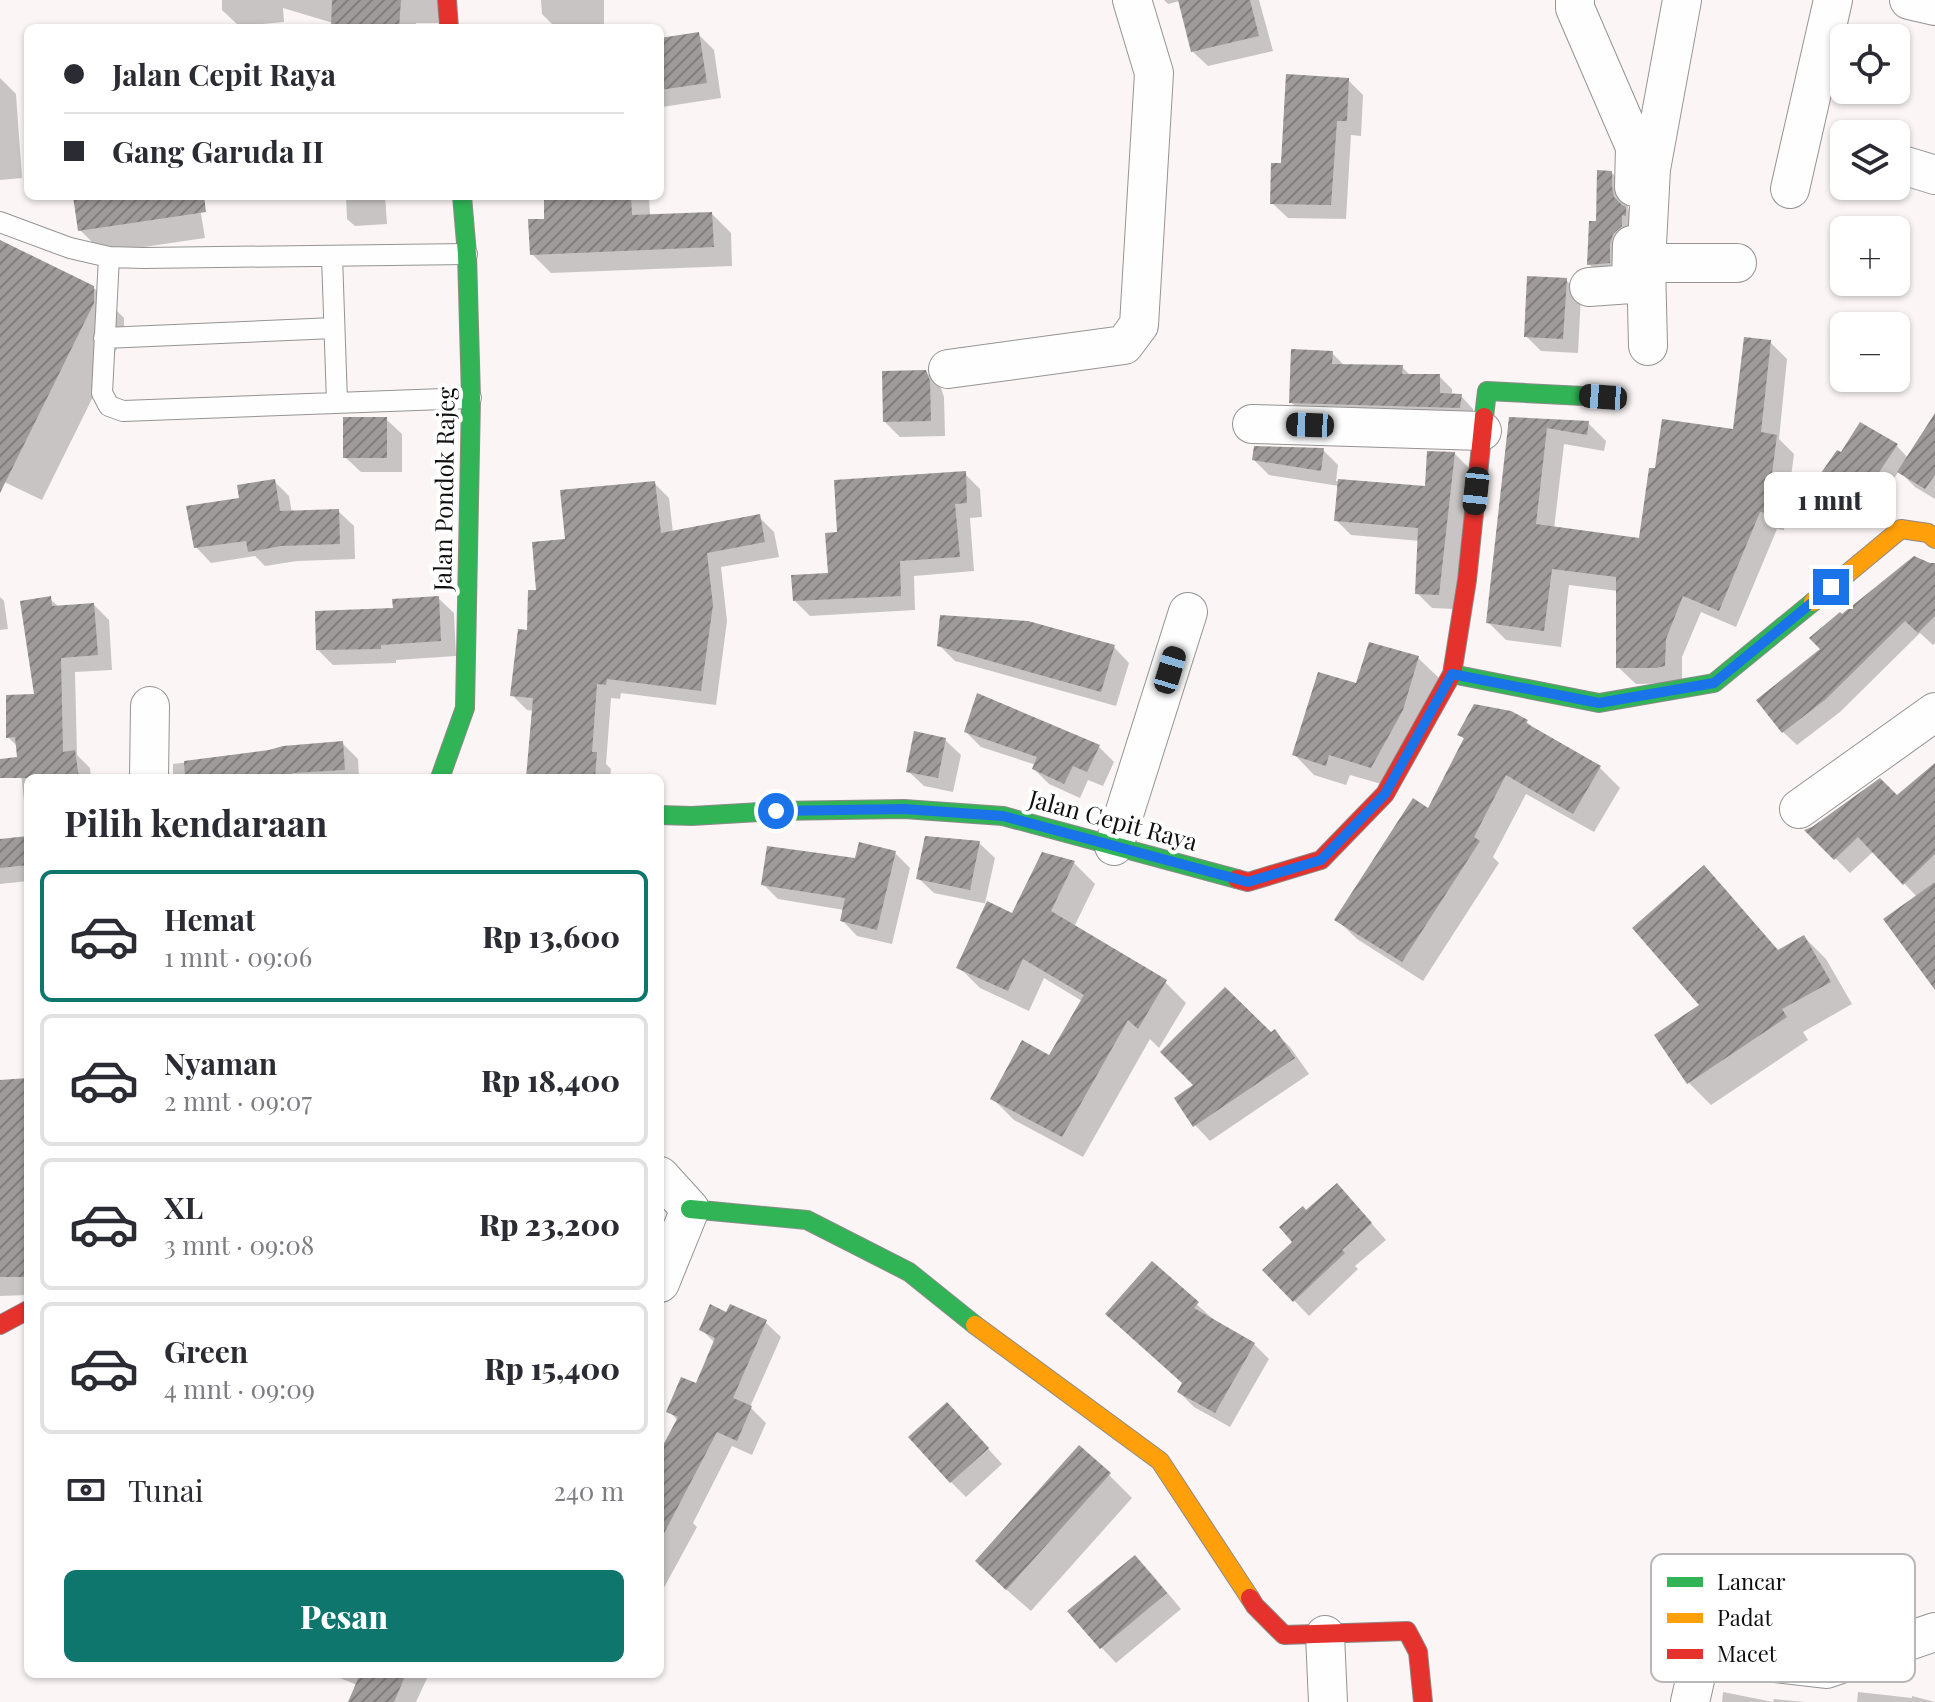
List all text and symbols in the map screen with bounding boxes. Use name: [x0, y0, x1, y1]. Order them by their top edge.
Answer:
map controls: [1830, 24, 1910, 392]
button: locate: [1830, 24, 1910, 104]
text: Jalan Cepit Raya: [112, 54, 336, 94]
button: layers: [1830, 120, 1910, 200]
text: Gang Garuda II: [112, 131, 324, 171]
button: +: [1830, 216, 1910, 296]
button: −: [1830, 312, 1910, 392]
car: [1578, 383, 1628, 411]
street label: Jalan Pondok Rajeg: [425, 386, 461, 592]
car: [1286, 412, 1334, 438]
car: [1462, 466, 1490, 516]
callout: 1 mnt: [1765, 471, 1897, 527]
text: 1 mnt: [1798, 482, 1862, 517]
route end: [1813, 569, 1849, 605]
car: [1152, 644, 1188, 696]
street label: Jalan Cepit Raya: [1025, 781, 1201, 857]
route start: [758, 793, 794, 829]
text: Pilih kendaraan: [64, 798, 327, 846]
text: Hemat: [164, 899, 256, 939]
icon: car: [68, 900, 140, 972]
text: Rp 13,600: [482, 916, 620, 956]
text: 1 mnt · 09:06: [164, 939, 312, 974]
text: Nyaman: [164, 1043, 277, 1083]
icon: car: [68, 1044, 140, 1116]
text: Rp 18,400: [481, 1060, 620, 1100]
text: 2 mnt · 09:07: [164, 1083, 312, 1118]
text: XL: [164, 1187, 203, 1227]
icon: car: [68, 1188, 140, 1260]
text: Rp 23,200: [479, 1204, 620, 1244]
text: 3 mnt · 09:08: [164, 1227, 314, 1262]
text: Green: [164, 1331, 248, 1371]
icon: car: [68, 1332, 140, 1404]
text: Rp 15,400: [484, 1348, 620, 1388]
text: 4 mnt · 09:09: [164, 1371, 315, 1406]
icon: cash: [64, 1468, 108, 1512]
text: Tunai: [128, 1470, 204, 1510]
text: 240 m: [554, 1473, 624, 1508]
legend: [1651, 1554, 1915, 1682]
text: Lancar: [1717, 1566, 1786, 1596]
button: Pesan: [64, 1570, 624, 1662]
text: Padat: [1717, 1602, 1773, 1632]
text: Macet: [1717, 1638, 1778, 1668]

